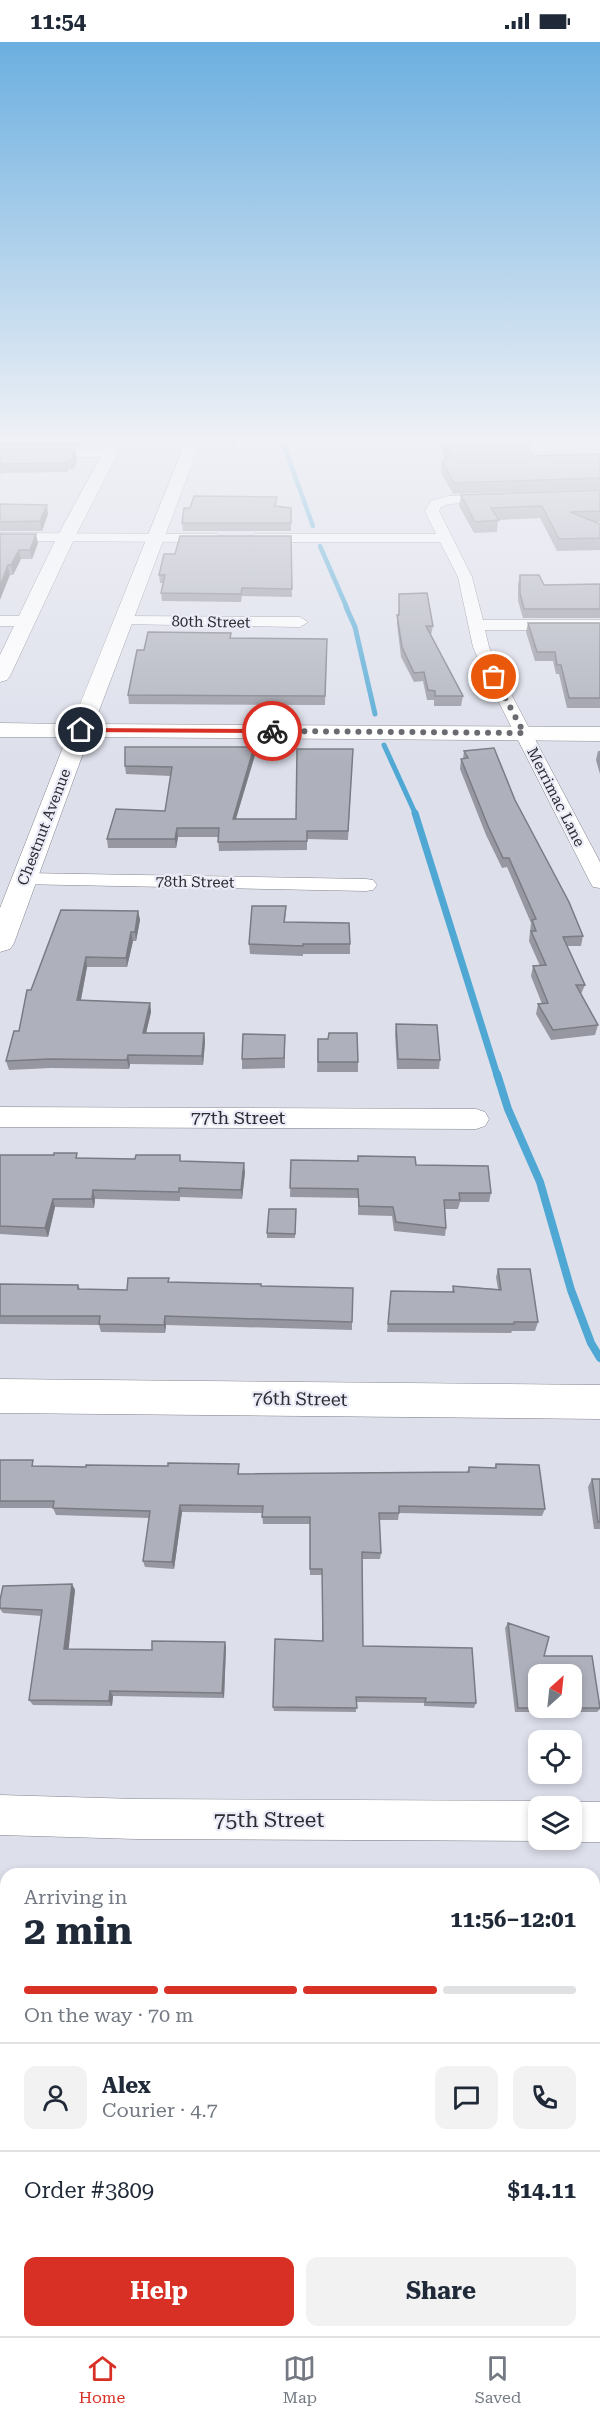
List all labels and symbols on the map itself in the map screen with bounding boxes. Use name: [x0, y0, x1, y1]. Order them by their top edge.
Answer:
street label: 80th Street: [171, 612, 251, 632]
pin: [468, 651, 519, 702]
courier: [242, 701, 302, 761]
pin: [55, 704, 106, 755]
street label: Merrimac Lane: [523, 744, 589, 850]
street label: Chestnut Avenue: [13, 766, 75, 888]
street label: 78th Street: [155, 872, 235, 892]
street label: 77th Street: [191, 1107, 286, 1128]
street label: 76th Street: [252, 1387, 348, 1410]
north arrow: [528, 1664, 582, 1718]
street label: 75th Street: [214, 1808, 324, 1832]

